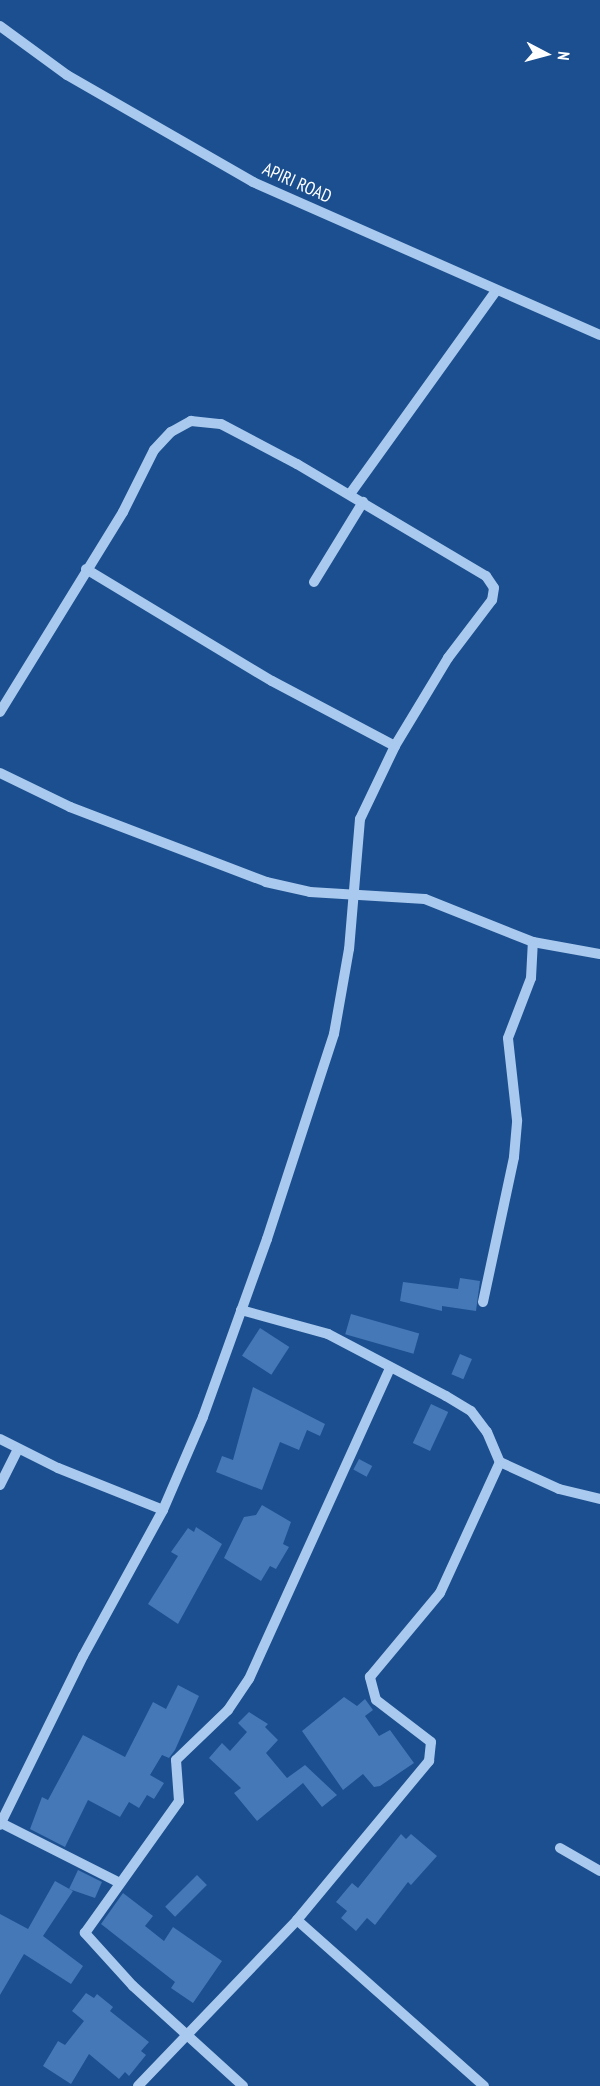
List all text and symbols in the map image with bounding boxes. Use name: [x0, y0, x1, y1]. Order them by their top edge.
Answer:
north arrow: [516, 24, 576, 84]
text: N: [554, 51, 574, 61]
street label: APIRI ROAD: [259, 158, 335, 208]

